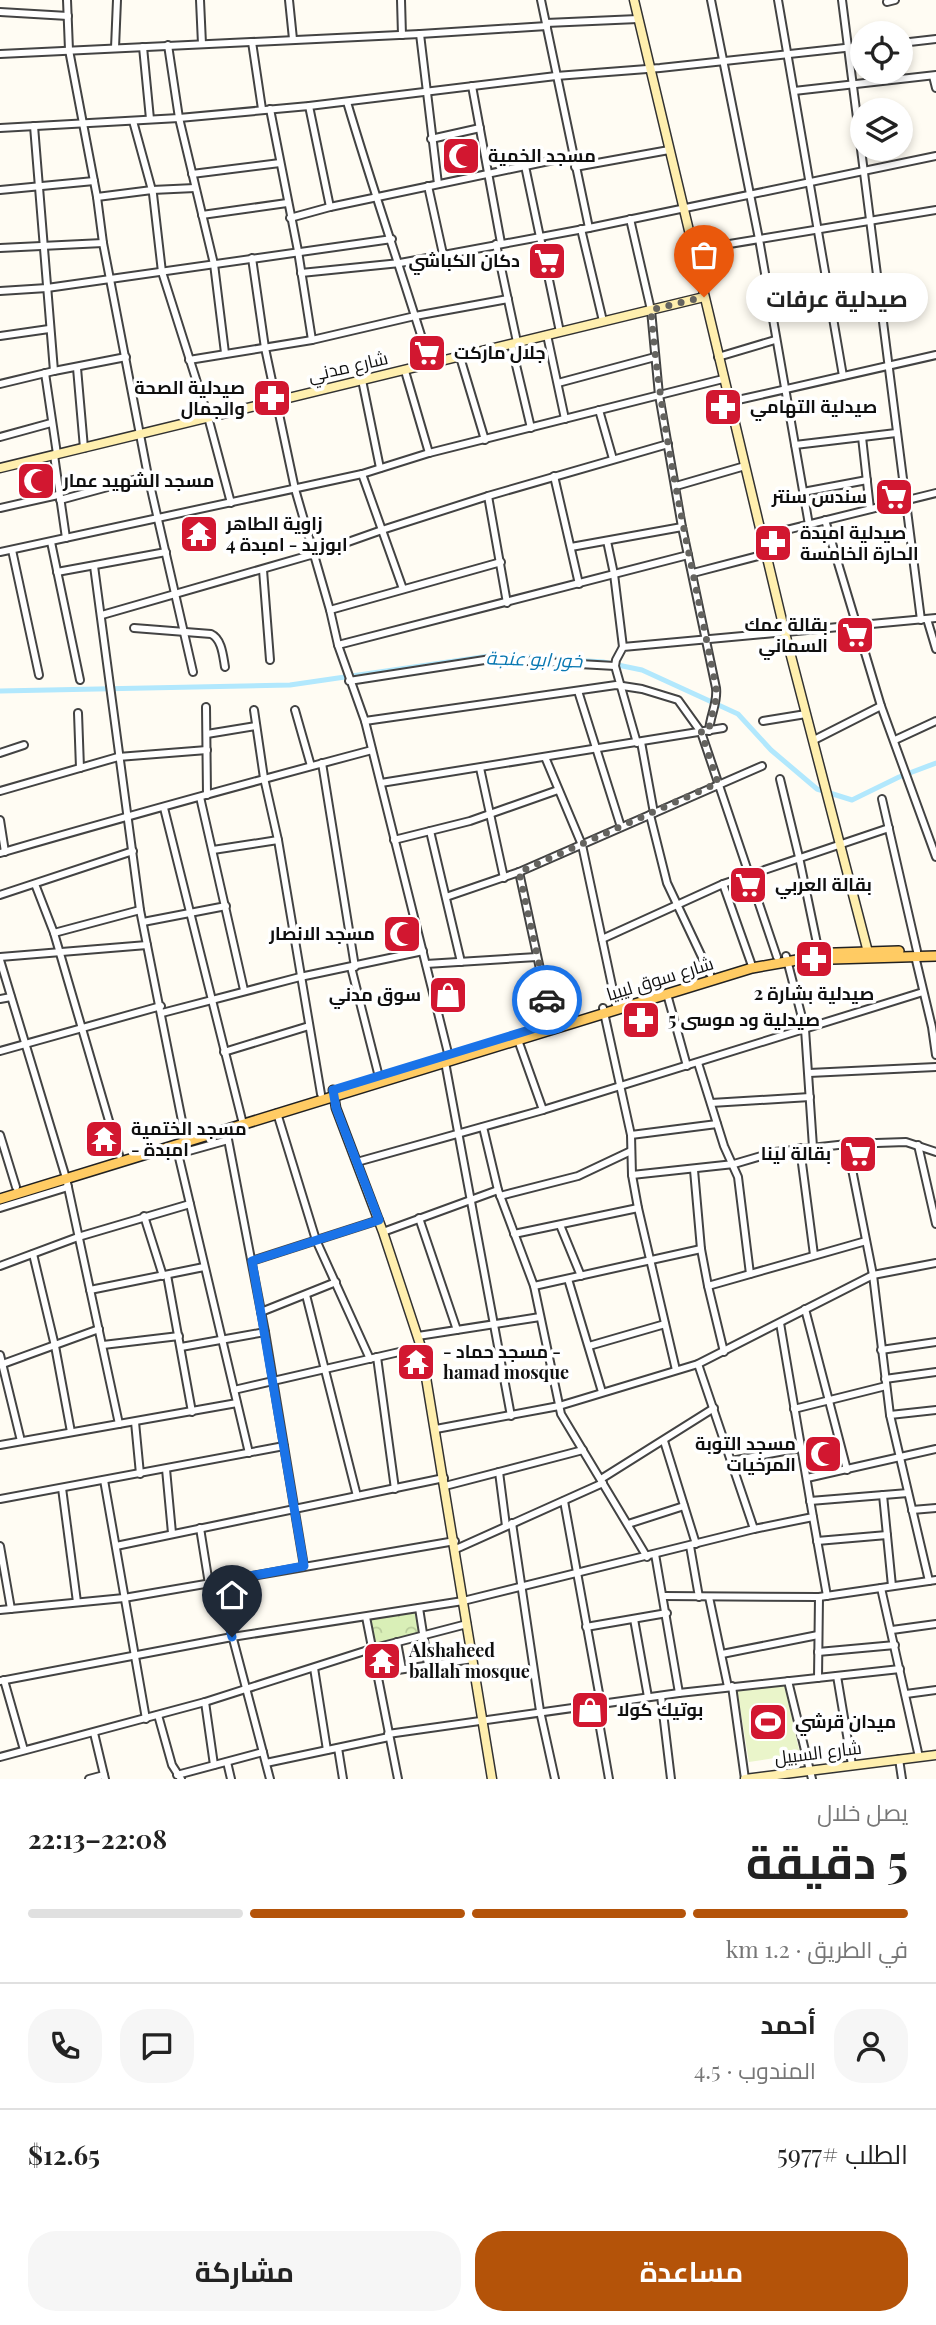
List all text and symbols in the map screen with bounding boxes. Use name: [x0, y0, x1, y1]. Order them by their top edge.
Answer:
map controls: [850, 21, 913, 161]
button: locate: [850, 21, 913, 84]
button: layers: [850, 98, 913, 161]
mosque icon: مسجد الخمية: [440, 135, 482, 177]
place label: مسجد الخمية: [488, 143, 596, 167]
pin: [674, 225, 734, 297]
icon: bag: [685, 236, 723, 274]
supermarket icon: دكان الكباشي: [526, 240, 568, 282]
place label: دكان الكباشي: [409, 248, 520, 275]
callout: صيدلية عرفات: [746, 272, 928, 322]
text: صيدلية عرفات: [766, 282, 908, 313]
supermarket icon: جلال ماركت: [406, 332, 448, 374]
place label: جلال ماركت: [454, 340, 546, 364]
street label: شارع مدني: [305, 345, 391, 390]
place label: صيدلية الصحة والجمال: [134, 375, 245, 420]
pharmacy icon: صيدلية الصحة والجمال: [251, 377, 293, 419]
pharmacy icon: صيدلية التهامي: [702, 386, 744, 428]
place label: صيدلية التهامي: [750, 394, 877, 422]
mosque icon: مسجد الشهيد عمار: [15, 460, 57, 502]
place label: مسجد الشهيد عمار: [62, 468, 214, 492]
supermarket icon: سندس سنتر: [873, 476, 915, 518]
place label: سندس سنتر: [771, 484, 867, 508]
place label: زاوية الطاهر ابوزيد - امبدة 4: [225, 511, 348, 556]
temple icon: زاوية الطاهر ابوزيد - امبدة 4: [178, 513, 220, 555]
place label: صيدلية امبدة الحارة الخامسة: [800, 520, 919, 565]
pharmacy icon: صيدلية امبدة الحارة الخامسة: [752, 522, 794, 564]
place label: بقالة عمك السماني: [744, 612, 828, 661]
supermarket icon: بقالة عمك السماني: [834, 614, 876, 656]
water label: خور ابو عنجة: [485, 643, 584, 673]
supermarket icon: بقالة العربي: [727, 864, 769, 906]
place label: بقالة العربي: [775, 872, 872, 900]
mosque icon: مسجد الانصار: [381, 913, 423, 955]
place label: مسجد الانصار: [268, 921, 375, 945]
pharmacy icon: صيدلية بشارة 2: [793, 938, 835, 980]
street label: شارع سوق ليبيا: [603, 950, 716, 1007]
courier: [512, 965, 582, 1035]
shop icon: سوق مدني: [427, 974, 469, 1016]
icon: car: [528, 981, 566, 1019]
place label: صيدلية بشارة 2: [754, 981, 874, 1005]
place label: سوق مدني: [329, 982, 421, 1010]
pharmacy icon: صيدلية ود موسى 5: [620, 999, 662, 1041]
place label: صيدلية ود موسى 5: [668, 1007, 820, 1031]
place label: مسجد الختمية - امبدة: [131, 1116, 247, 1161]
temple icon: مسجد الختمية - امبدة: [83, 1118, 125, 1160]
supermarket icon: بقالة لينا: [837, 1133, 879, 1175]
place label: بقالة لينا: [761, 1141, 831, 1165]
place label: - مسجد حماد - hamad mosque: [443, 1339, 569, 1384]
temple icon: - مسجد حماد - hamad mosque: [395, 1341, 437, 1383]
place label: مسجد التوبة المرخيات: [695, 1431, 796, 1476]
mosque icon: مسجد التوبة المرخيات: [802, 1433, 844, 1475]
pin: [202, 1565, 262, 1637]
icon: home: [213, 1576, 251, 1614]
place label: Alshaheed ballah mosque: [408, 1638, 530, 1683]
temple icon: Alshaheed ballah mosque: [361, 1640, 403, 1682]
shop icon: بوتيك كولا: [569, 1689, 611, 1731]
place label: بوتيك كولا: [617, 1697, 703, 1721]
sports icon: ميدان قرشي: [747, 1701, 789, 1743]
place label: ميدان قرشي: [795, 1709, 896, 1736]
street label: شارع السبيل: [773, 1735, 863, 1770]
text: يصل خلال: [817, 1796, 908, 1827]
text: 22:08–22:13: [28, 1821, 167, 1856]
text: 5 دقيقة: [746, 1829, 908, 1891]
text: في الطريق · 1.2 km: [726, 1933, 908, 1964]
text: أحمد: [760, 2006, 816, 2041]
button: phone: [28, 2009, 102, 2083]
button: chat: [120, 2009, 194, 2083]
button: person: [834, 2009, 908, 2083]
text: المندوب · 4.5: [694, 2054, 816, 2085]
text: الطلب #5977: [777, 2136, 908, 2171]
text: $12.65: [28, 2137, 100, 2172]
button: مشاركة: [28, 2231, 461, 2311]
button: مساعدة: [475, 2231, 908, 2311]

